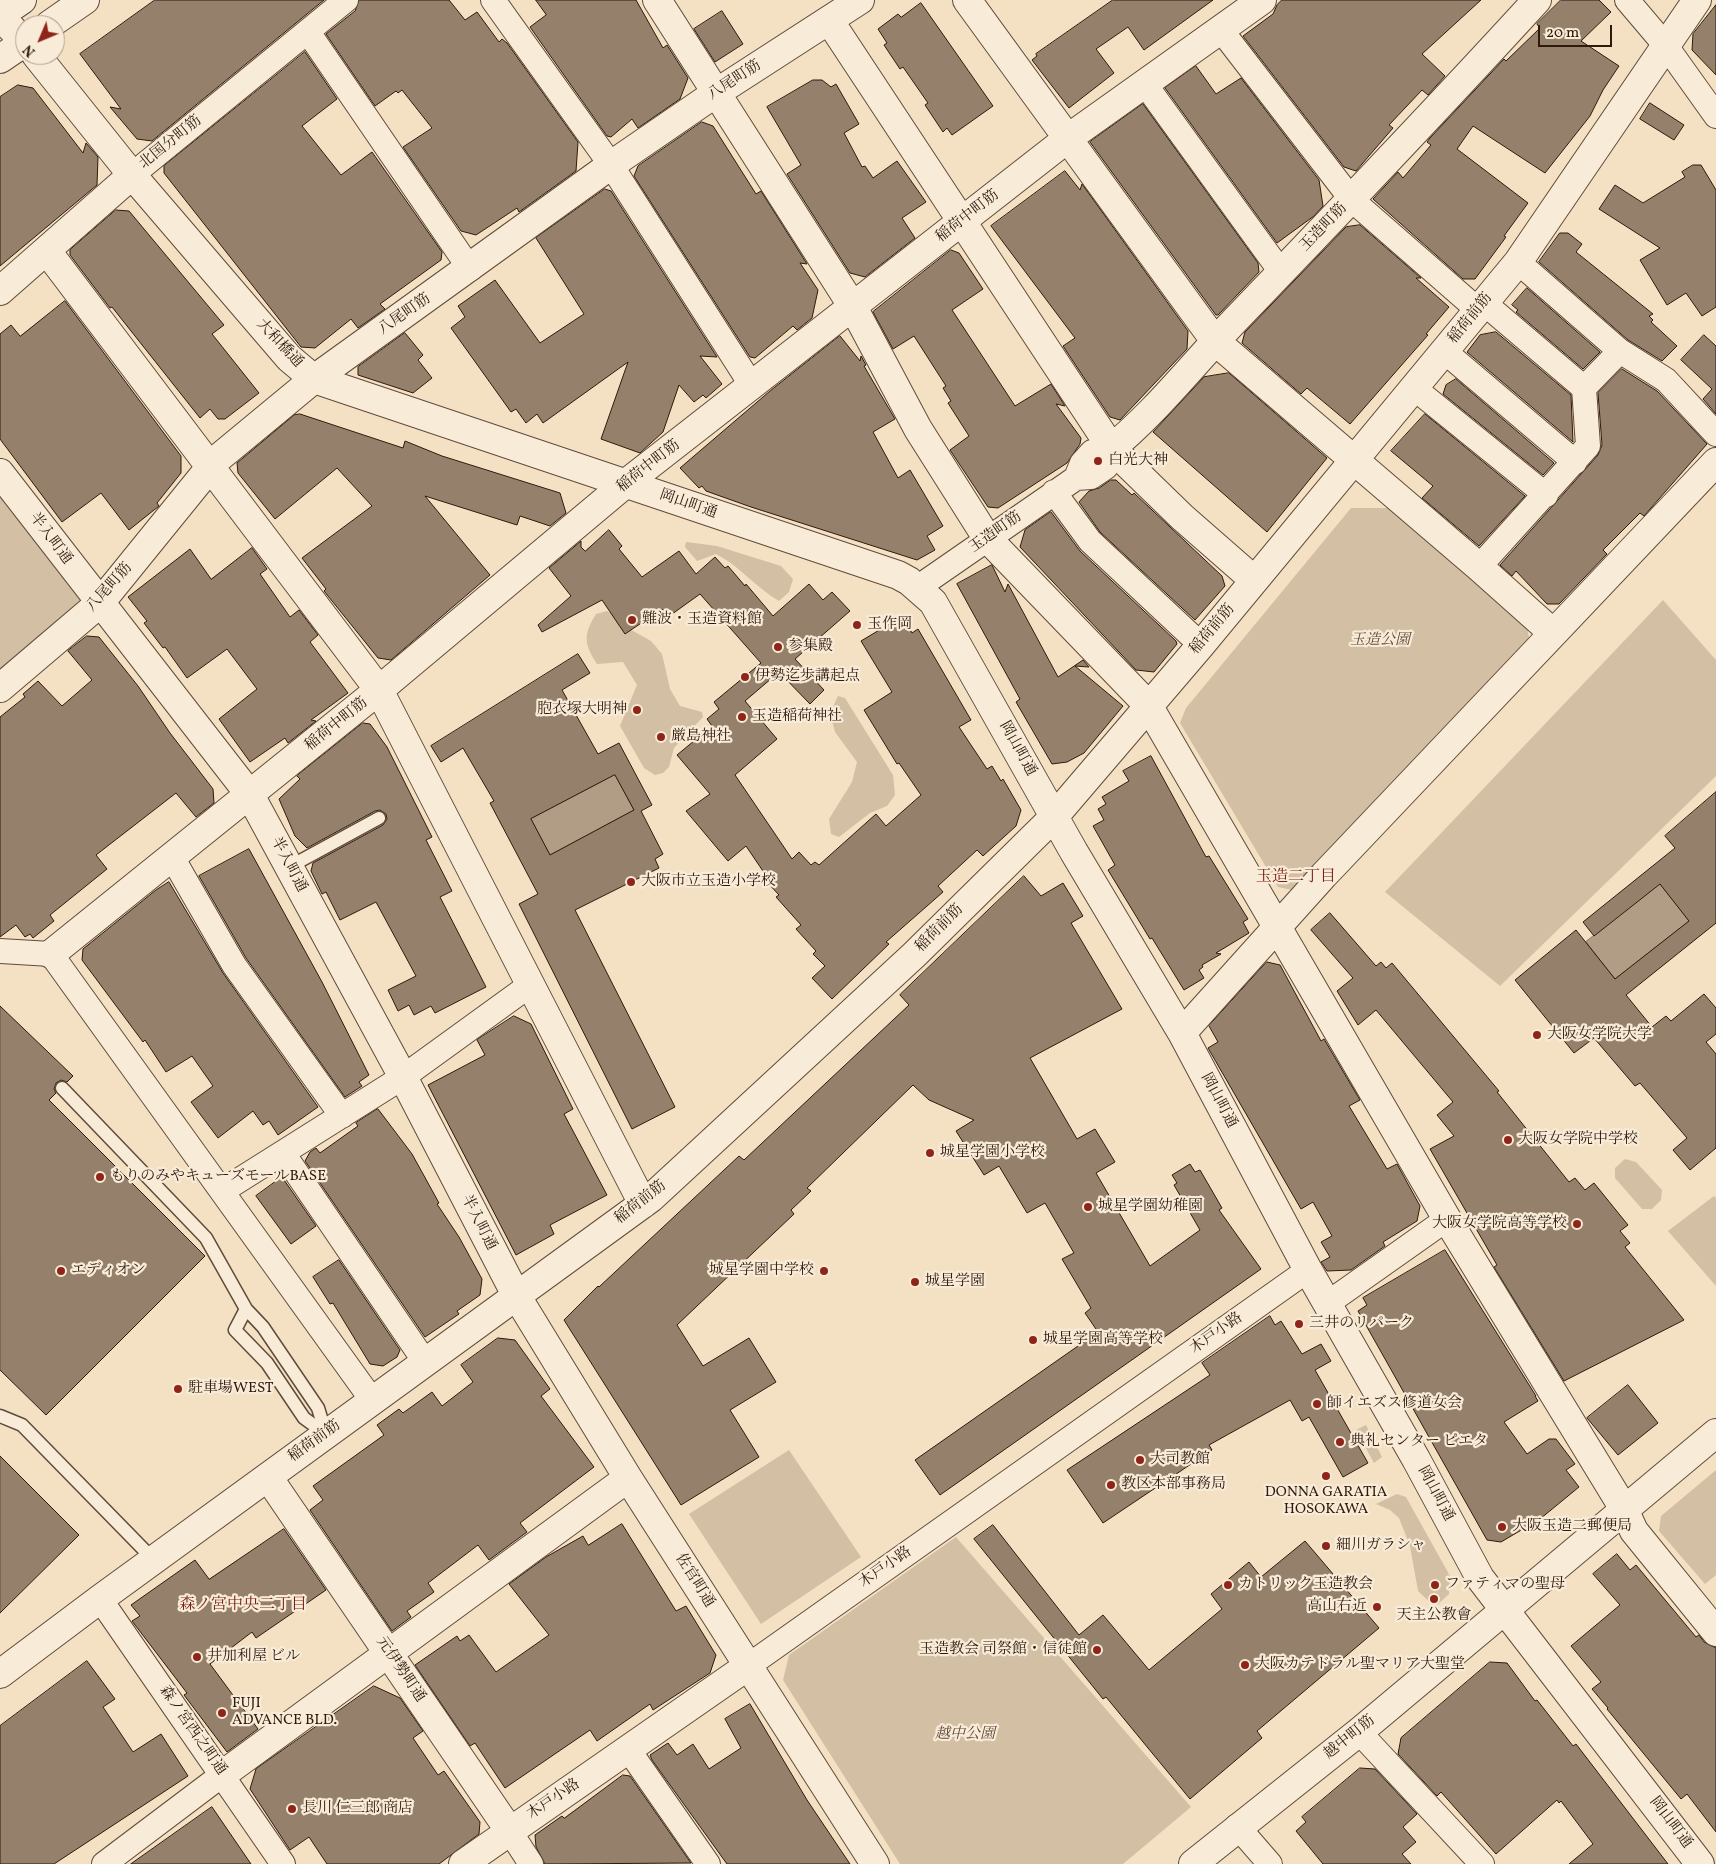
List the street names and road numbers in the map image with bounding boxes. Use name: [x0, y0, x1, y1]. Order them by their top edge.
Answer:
street label: 八尾町筋: [705, 57, 765, 105]
street label: 北国分町筋: [136, 112, 206, 174]
street label: 稲荷中町筋: [933, 187, 1003, 247]
street label: 玉造町筋: [1297, 200, 1351, 256]
street label: 八尾町筋: [375, 290, 435, 340]
street label: 稲荷前筋: [1445, 290, 1497, 348]
street label: 大和橋通: [252, 316, 306, 372]
street label: 稲荷中町筋: [614, 437, 684, 497]
street label: 岡山町通: [657, 487, 719, 523]
street label: 玉造町筋: [966, 508, 1026, 558]
street label: 半入町通: [25, 510, 75, 568]
street label: 八尾町筋: [83, 560, 137, 616]
street label: 稲荷前筋: [1187, 601, 1239, 659]
street label: 稲荷中町筋: [302, 694, 372, 756]
street label: 岡山町通: [995, 718, 1039, 780]
street label: 半入町通: [266, 834, 310, 896]
street label: 稲荷前筋: [912, 901, 968, 957]
street label: 岡山町通: [1196, 1070, 1240, 1132]
street label: 稲荷前筋: [612, 1177, 670, 1229]
street label: 半入町通: [456, 1192, 500, 1254]
street label: 木戸小路: [1187, 1309, 1247, 1359]
street label: 稲荷前筋: [285, 1417, 345, 1467]
street label: 岡山町通: [1413, 1463, 1457, 1525]
street label: 木戸小路: [856, 1543, 916, 1593]
street label: 佐官町通: [670, 1551, 718, 1611]
street label: 元伊勢町通: [372, 1634, 428, 1706]
street label: 森ノ宮西之町通: [155, 1683, 229, 1779]
street label: 越中町筋: [1321, 1712, 1379, 1764]
street label: 木戸小路: [524, 1776, 584, 1824]
street label: 岡山町通: [1645, 1794, 1695, 1852]

